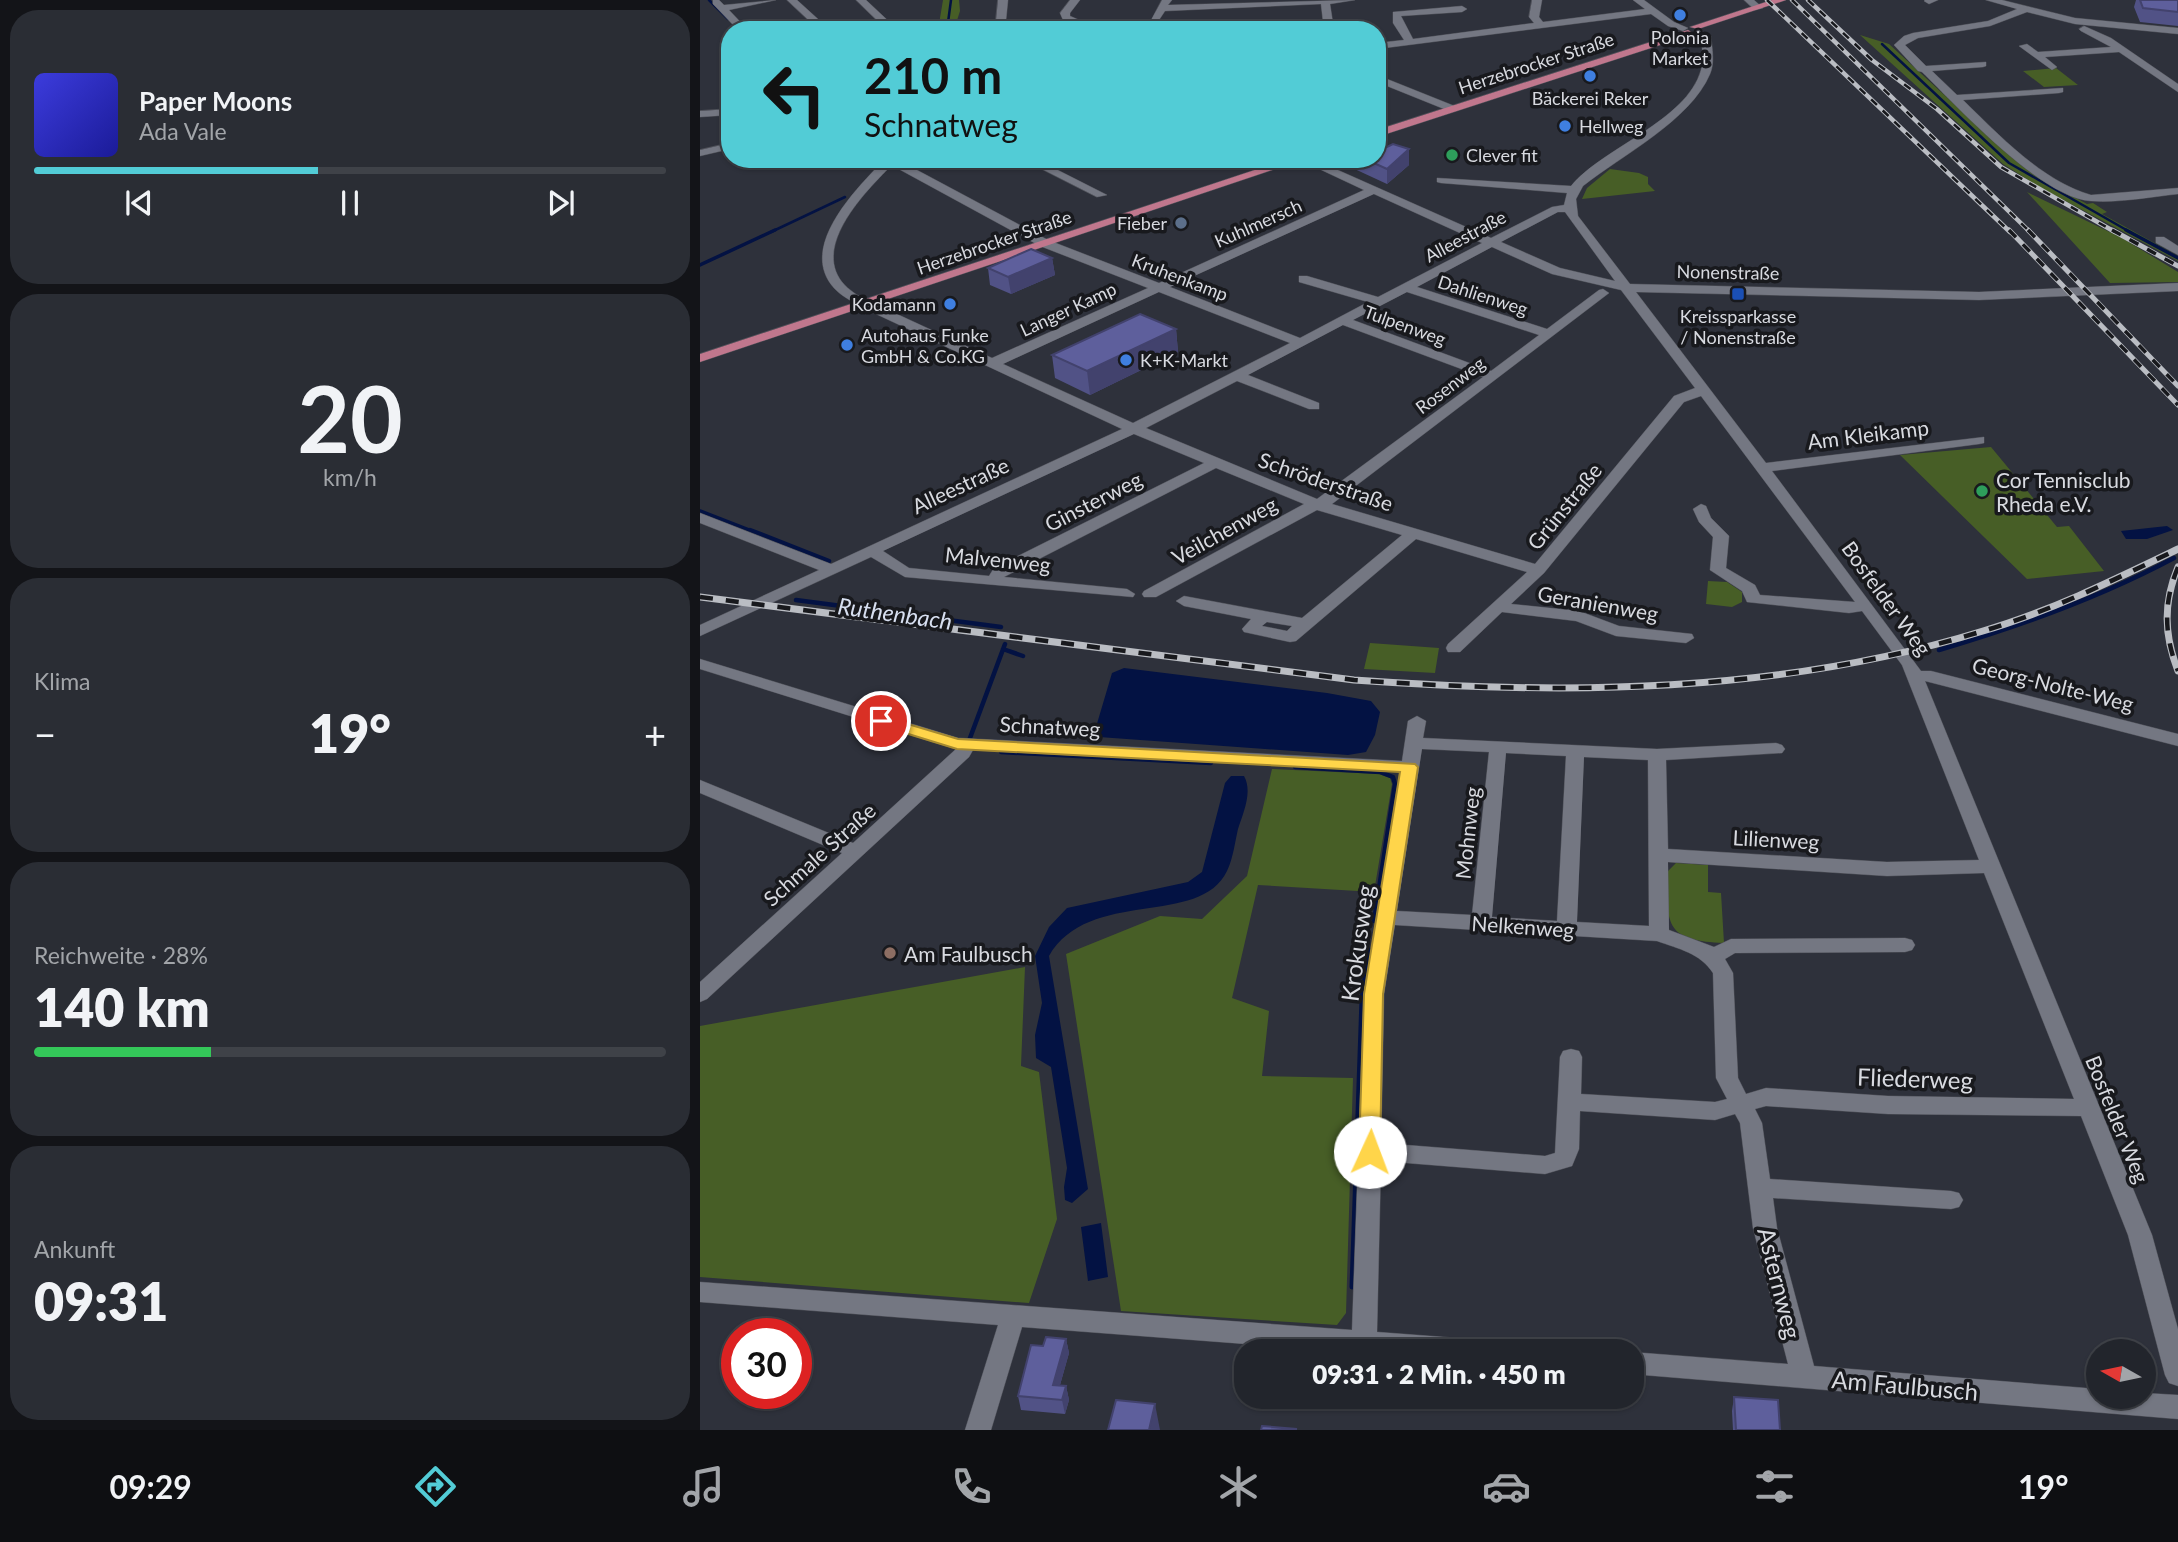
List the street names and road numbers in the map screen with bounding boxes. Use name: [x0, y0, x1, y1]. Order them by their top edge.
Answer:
street label: Herzebrocker Straße: [1456, 27, 1616, 99]
street label: Kuhlmersch: [1211, 194, 1305, 252]
street label: Herzebrocker Straße: [914, 205, 1074, 279]
street label: Alleestraße: [1420, 205, 1510, 267]
street label: Kruhenkamp: [1129, 249, 1231, 305]
street label: Nonenstraße: [1676, 260, 1780, 284]
street label: Dahlienweg: [1435, 270, 1531, 320]
street label: Langer Kamp: [1016, 277, 1120, 341]
street label: Tulpenweg: [1361, 300, 1449, 350]
street label: Rosenweg: [1411, 352, 1489, 418]
street label: Am Kleikamp: [1806, 414, 1930, 454]
street label: Schröderstraße: [1256, 446, 1396, 516]
street label: Alleestraße: [908, 452, 1012, 518]
street label: Grünstraße: [1522, 458, 1606, 554]
street label: Ginsterweg: [1040, 466, 1146, 536]
street label: Veilchenweg: [1167, 491, 1281, 569]
street label: Bosfelder Weg: [1837, 536, 1937, 660]
street label: Malvenweg: [944, 541, 1052, 577]
street label: Geranienweg: [1536, 580, 1660, 626]
street label: Georg-Nolte-Weg: [1970, 652, 2136, 716]
street label: Schnatweg: [999, 711, 1101, 741]
street label: Mohnweg: [1450, 785, 1484, 880]
street label: Schmale Straße: [758, 797, 880, 911]
street label: Lilienweg: [1732, 824, 1820, 854]
street label: Krokusweg: [1334, 883, 1380, 1003]
street label: Nelkenweg: [1471, 910, 1575, 942]
street label: Bosfelder Weg: [2081, 1052, 2155, 1186]
street label: Fliederweg: [1856, 1061, 1974, 1095]
street label: Asternweg: [1752, 1224, 1808, 1342]
street label: Am Faulbusch: [1831, 1364, 1979, 1406]

